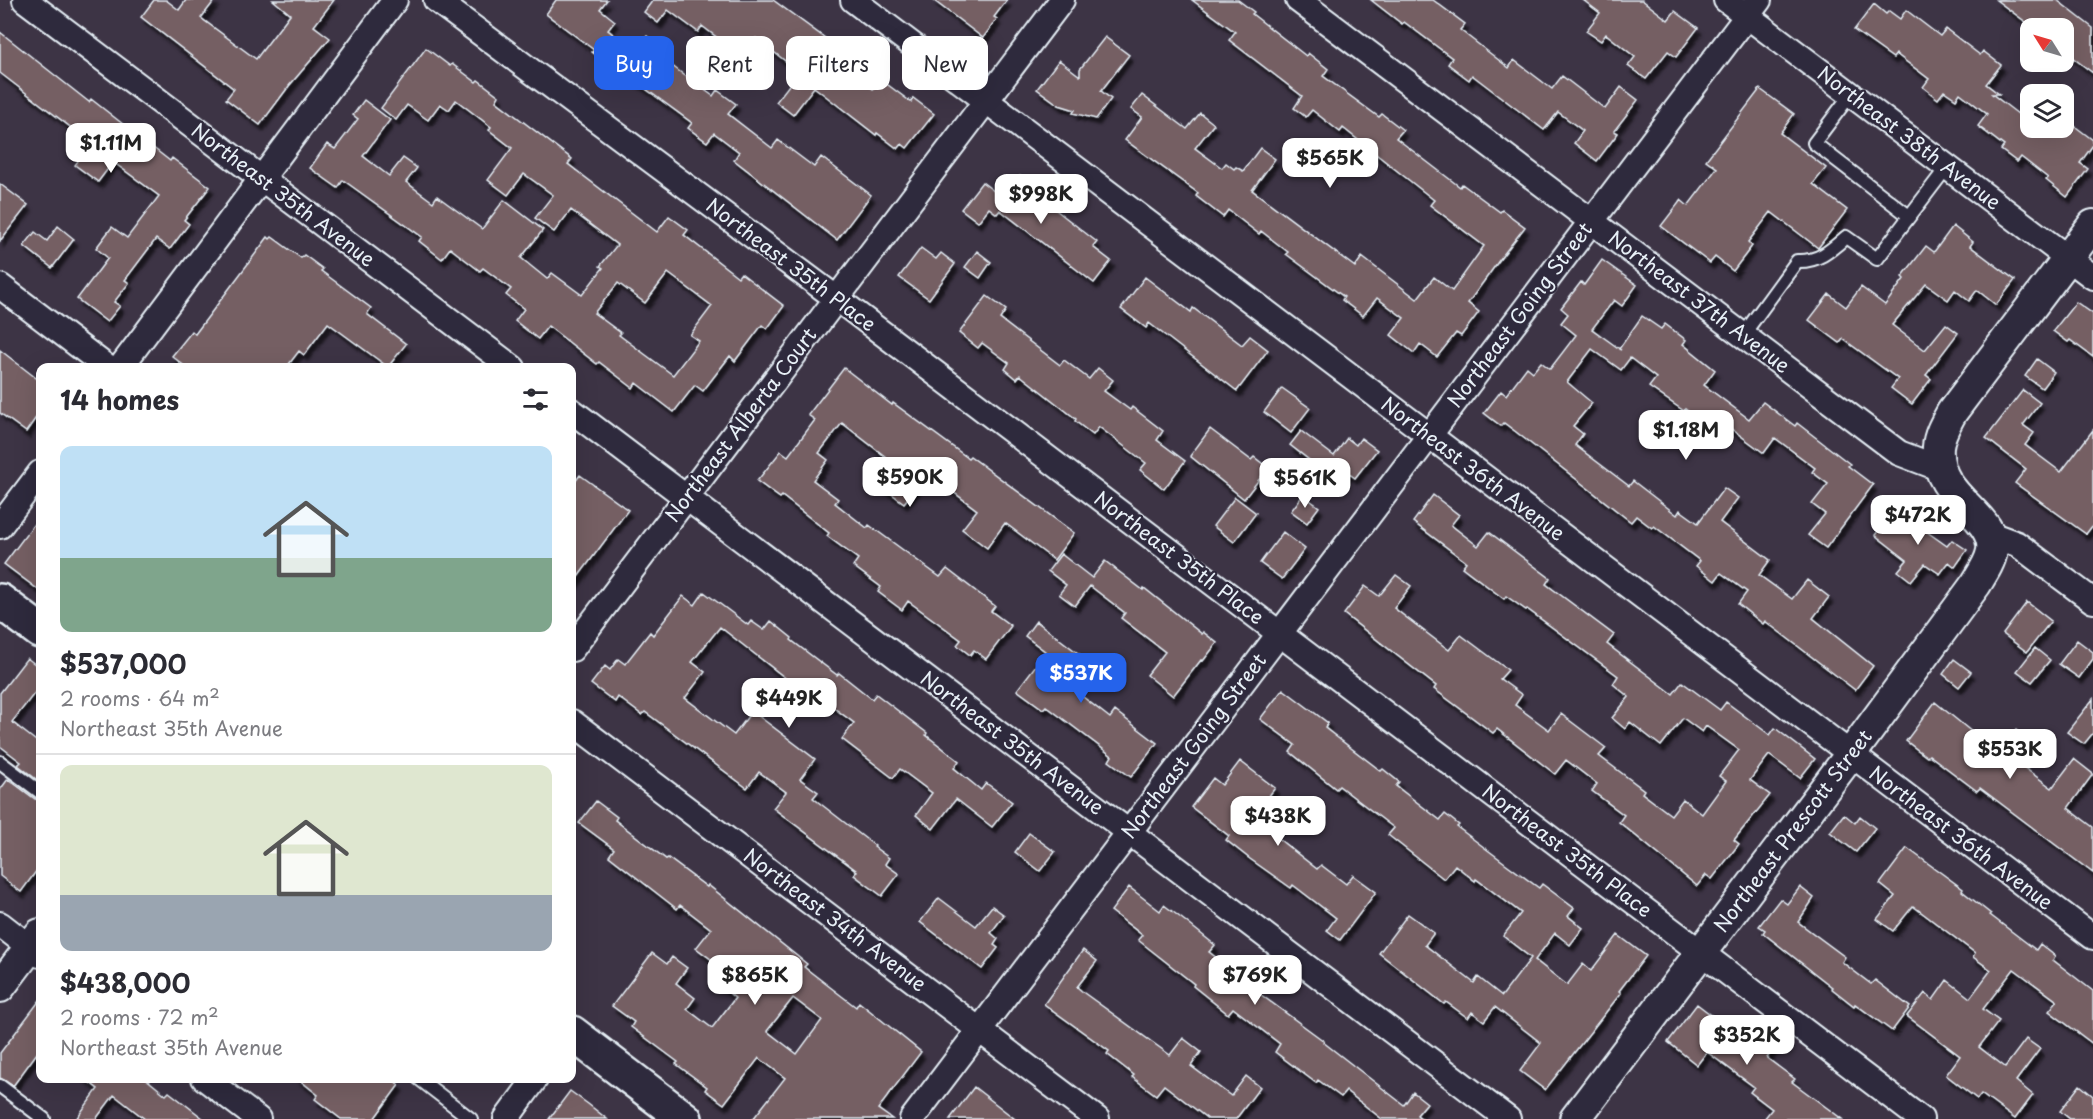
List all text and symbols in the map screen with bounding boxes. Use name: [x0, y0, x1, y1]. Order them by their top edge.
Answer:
north arrow: [2020, 18, 2074, 72]
map controls: [2020, 18, 2074, 138]
chip: Buy: [594, 36, 674, 90]
chip: Rent: [686, 36, 774, 90]
chip: Filters: [786, 36, 890, 90]
chip: New: [902, 36, 988, 90]
street label: Northeast 38th Avenue: [1811, 58, 2008, 216]
button: layers: [2020, 84, 2074, 138]
street label: Northeast 35th Avenue: [186, 115, 382, 273]
pin: $1.11M: [62, 123, 160, 174]
text: $1.11M: [80, 127, 142, 157]
pin: $565K: [1288, 138, 1372, 189]
text: $565K: [1296, 142, 1364, 172]
pin: $998K: [999, 174, 1083, 225]
text: $998K: [1009, 178, 1073, 208]
street label: Northeast 35th Place: [700, 190, 883, 338]
street label: Northeast Going Street: [1439, 215, 1599, 414]
street label: Northeast 37th Avenue: [1602, 223, 1797, 380]
street label: Northeast Alberta Court: [657, 321, 823, 528]
text: 14 homes: [60, 380, 179, 419]
icon: filters: [519, 383, 552, 416]
street label: Northeast 36th Avenue: [1375, 389, 1572, 548]
pin: $1.18M: [1637, 410, 1735, 461]
text: $1.18M: [1653, 414, 1719, 444]
pin: $590K: [868, 457, 952, 508]
pin: $561K: [1263, 458, 1347, 509]
text: $590K: [877, 461, 943, 491]
text: $561K: [1273, 462, 1337, 492]
street label: Northeast 35th Place: [1088, 483, 1271, 631]
icon: home: [252, 485, 360, 593]
pin: $472K: [1876, 495, 1960, 546]
text: $472K: [1885, 499, 1951, 529]
text: $537,000: [60, 644, 186, 683]
street label: Northeast Going Street: [1113, 646, 1273, 845]
pin: $537K: [1039, 653, 1123, 704]
text: $537K: [1049, 657, 1113, 687]
street label: Northeast 35th Avenue: [915, 663, 1111, 821]
pin: $449K: [747, 678, 831, 729]
text: $449K: [756, 682, 822, 712]
text: 2 rooms · 64 m²: [60, 683, 220, 713]
text: Northeast 35th Avenue: [60, 713, 283, 743]
street label: Northeast Prescott Street: [1706, 722, 1879, 938]
pin: $553K: [1968, 729, 2052, 780]
text: $553K: [1978, 733, 2042, 763]
street label: Northeast 36th Avenue: [1863, 758, 2060, 917]
street label: Northeast 35th Place: [1476, 776, 1659, 924]
pin: $438K: [1236, 796, 1320, 847]
text: $438K: [1245, 800, 1311, 830]
icon: home: [252, 804, 360, 912]
street label: Northeast 34th Avenue: [738, 840, 933, 998]
pin: $865K: [713, 955, 797, 1006]
pin: $769K: [1213, 955, 1297, 1006]
text: $865K: [722, 959, 788, 989]
text: $769K: [1223, 959, 1287, 989]
text: $438,000: [60, 963, 191, 1002]
text: 2 rooms · 72 m²: [60, 1002, 219, 1032]
pin: $352K: [1705, 1015, 1789, 1066]
text: $352K: [1713, 1019, 1781, 1049]
text: Northeast 35th Avenue: [60, 1032, 283, 1062]

